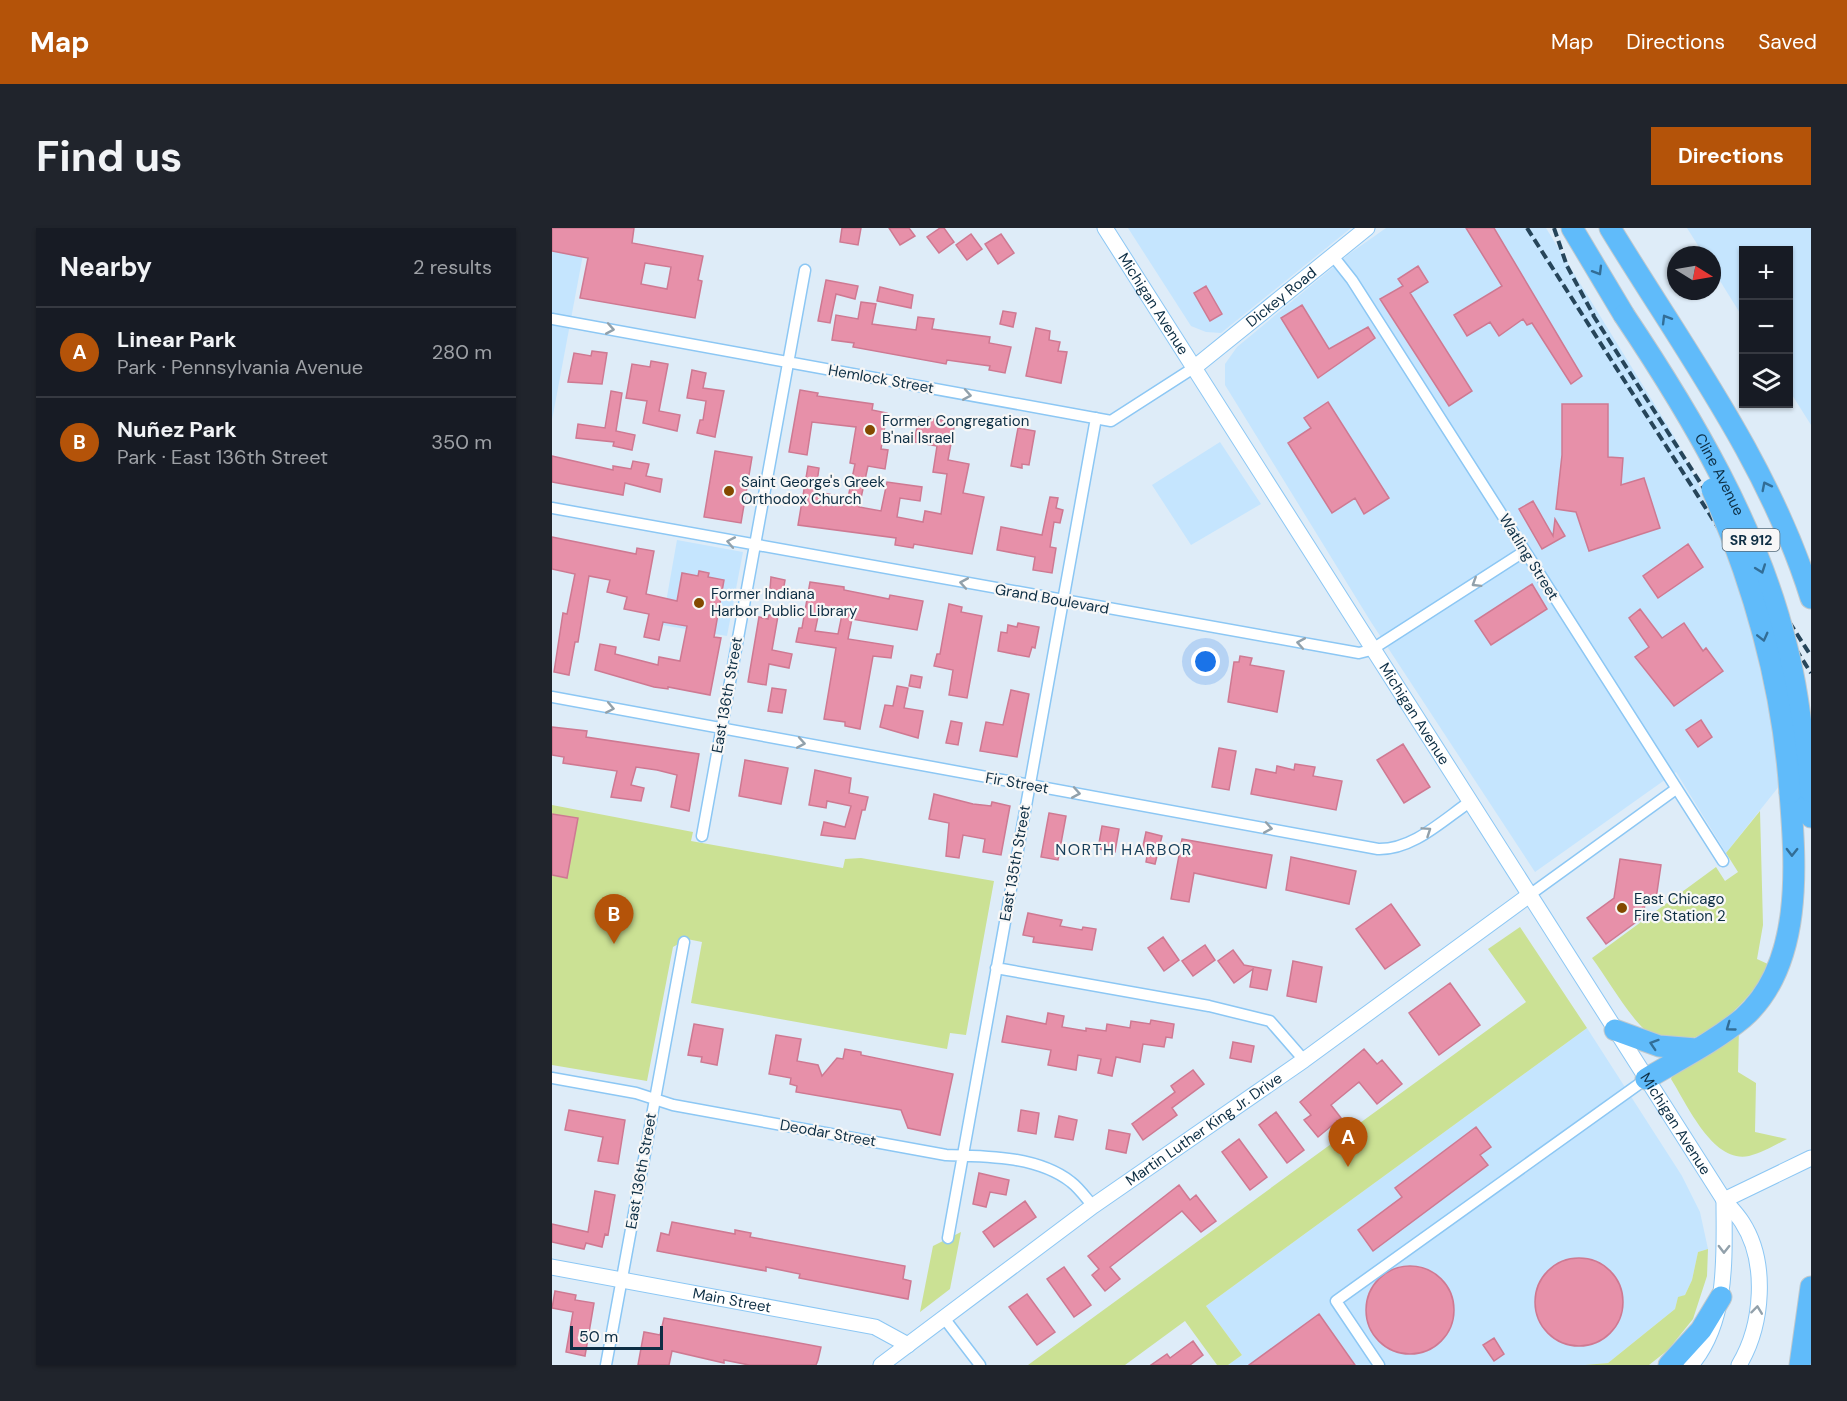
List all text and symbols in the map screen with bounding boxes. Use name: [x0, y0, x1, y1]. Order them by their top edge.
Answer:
text: Map: [30, 24, 90, 61]
text: Map: [1551, 28, 1593, 56]
text: Directions: [1626, 28, 1725, 56]
text: Saved: [1758, 28, 1817, 56]
button: Directions: [1651, 127, 1811, 185]
text: Find us: [36, 129, 182, 184]
north arrow: [1667, 246, 1721, 300]
map controls: [1739, 246, 1793, 408]
button: +: [1739, 246, 1793, 300]
street label: Michigan Avenue: [1113, 249, 1193, 359]
text: Nearby: [60, 250, 152, 284]
text: 2 results: [413, 254, 492, 280]
street label: Dickey Road: [1242, 263, 1321, 332]
one-way arrow: [1590, 265, 1602, 276]
button: −: [1739, 300, 1793, 354]
one-way arrow: [1661, 315, 1673, 325]
one-way arrow: [605, 323, 614, 335]
text: Linear Park: [117, 325, 237, 354]
text: A: [72, 339, 87, 365]
text: 280 m: [432, 339, 492, 365]
text: Park · Pennsylvania Avenue: [117, 354, 363, 380]
button: layers: [1739, 354, 1793, 408]
street label: Hemlock Street: [827, 360, 936, 398]
one-way arrow: [961, 388, 971, 401]
place label: Former Congregation B'nai Israel: [882, 411, 1029, 448]
text: Nuñez Park: [117, 415, 237, 444]
marker: Former Congregation B'nai Israel: [863, 423, 877, 437]
text: B: [73, 429, 86, 455]
text: 350 m: [431, 429, 492, 455]
street label: Cline Avenue: [1690, 430, 1749, 519]
text: Park · East 136th Street: [117, 444, 328, 470]
place label: Saint George's Greek Orthodox Church: [741, 472, 886, 509]
one-way arrow: [1762, 481, 1774, 492]
marker: Saint George's Greek Orthodox Church: [722, 484, 736, 498]
street label: Watling Street: [1495, 510, 1564, 604]
road number: SR 912: [1722, 529, 1780, 551]
one-way arrow: [726, 536, 736, 549]
one-way arrow: [1753, 563, 1766, 574]
one-way arrow: [1472, 575, 1482, 587]
one-way arrow: [960, 577, 970, 590]
street label: Grand Boulevard: [993, 579, 1111, 619]
place label: Former Indiana Harbor Public Library: [711, 584, 858, 621]
marker: Former Indiana Harbor Public Library: [692, 596, 706, 610]
one-way arrow: [1756, 632, 1769, 642]
street label: East 136th Street: [707, 635, 747, 755]
one-way arrow: [1296, 637, 1306, 650]
your location: [1191, 647, 1220, 676]
street label: Michigan Avenue: [1374, 659, 1454, 769]
one-way arrow: [604, 701, 614, 714]
one-way arrow: [796, 736, 806, 749]
street label: Fir Street: [984, 768, 1050, 798]
one-way arrow: [1071, 787, 1080, 799]
street label: East 135th Street: [995, 803, 1035, 923]
one-way arrow: [1263, 822, 1272, 834]
one-way arrow: [1421, 827, 1431, 839]
district label: NORTH HARBOR: [1055, 839, 1193, 860]
one-way arrow: [1786, 847, 1798, 856]
place label: East Chicago Fire Station 2: [1634, 889, 1726, 926]
pin: B: [594, 894, 634, 944]
marker: East Chicago Fire Station 2: [1615, 901, 1629, 915]
one-way arrow: [1726, 1020, 1737, 1031]
one-way arrow: [1649, 1039, 1660, 1051]
street label: Martin Luther King Jr. Drive: [1122, 1068, 1286, 1190]
street label: Michigan Avenue: [1636, 1069, 1715, 1179]
street label: East 136th Street: [621, 1111, 661, 1231]
street label: Deodar Street: [778, 1115, 878, 1151]
pin: A: [1328, 1118, 1368, 1167]
one-way arrow: [1718, 1244, 1730, 1253]
street label: Main Street: [691, 1283, 773, 1318]
one-way arrow: [1750, 1305, 1762, 1314]
scale bar: [570, 1323, 663, 1350]
text: 50 m: [579, 1326, 618, 1347]

